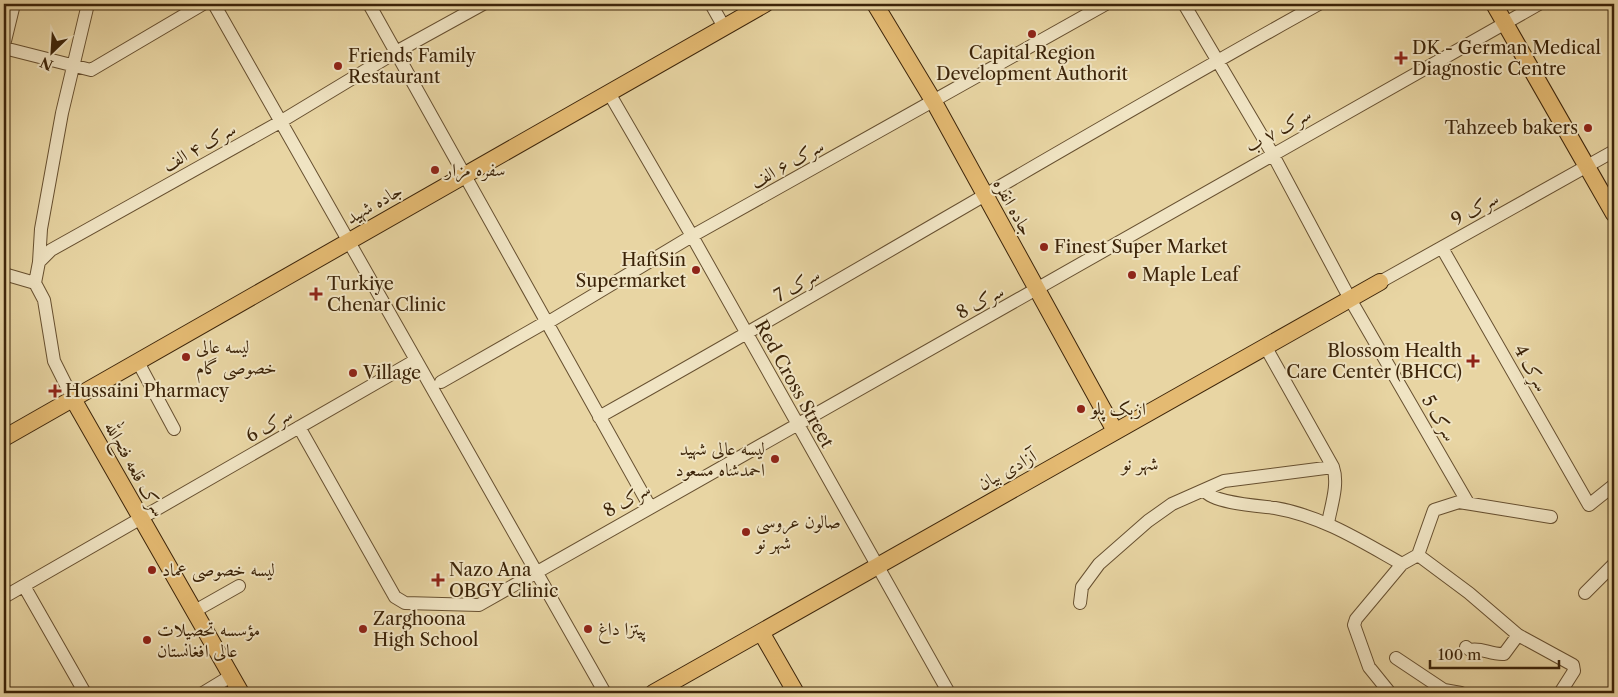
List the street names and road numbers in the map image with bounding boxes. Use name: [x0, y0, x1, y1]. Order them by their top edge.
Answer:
street label: سرک ۷ ب: [1241, 103, 1315, 158]
street label: سرک ۴ الف: [158, 118, 240, 177]
street label: سرک ۶ الف: [746, 135, 828, 194]
street label: جاده انقره: [988, 175, 1038, 240]
street label: جاده شهید: [342, 179, 407, 230]
street label: سرک 9: [1448, 187, 1503, 232]
street label: سرک 7: [770, 263, 824, 308]
street label: سرک 8: [953, 280, 1008, 325]
street label: Red Cross Street: [750, 316, 839, 452]
street label: سړک 4: [1507, 341, 1553, 397]
street label: سرک 5: [1416, 391, 1461, 446]
street label: سرک 6: [242, 403, 297, 448]
street label: سرک قلعه فتح‌الله: [95, 416, 173, 523]
street label: آزادی بیان: [974, 444, 1042, 495]
street label: سرک 8: [600, 478, 655, 523]

